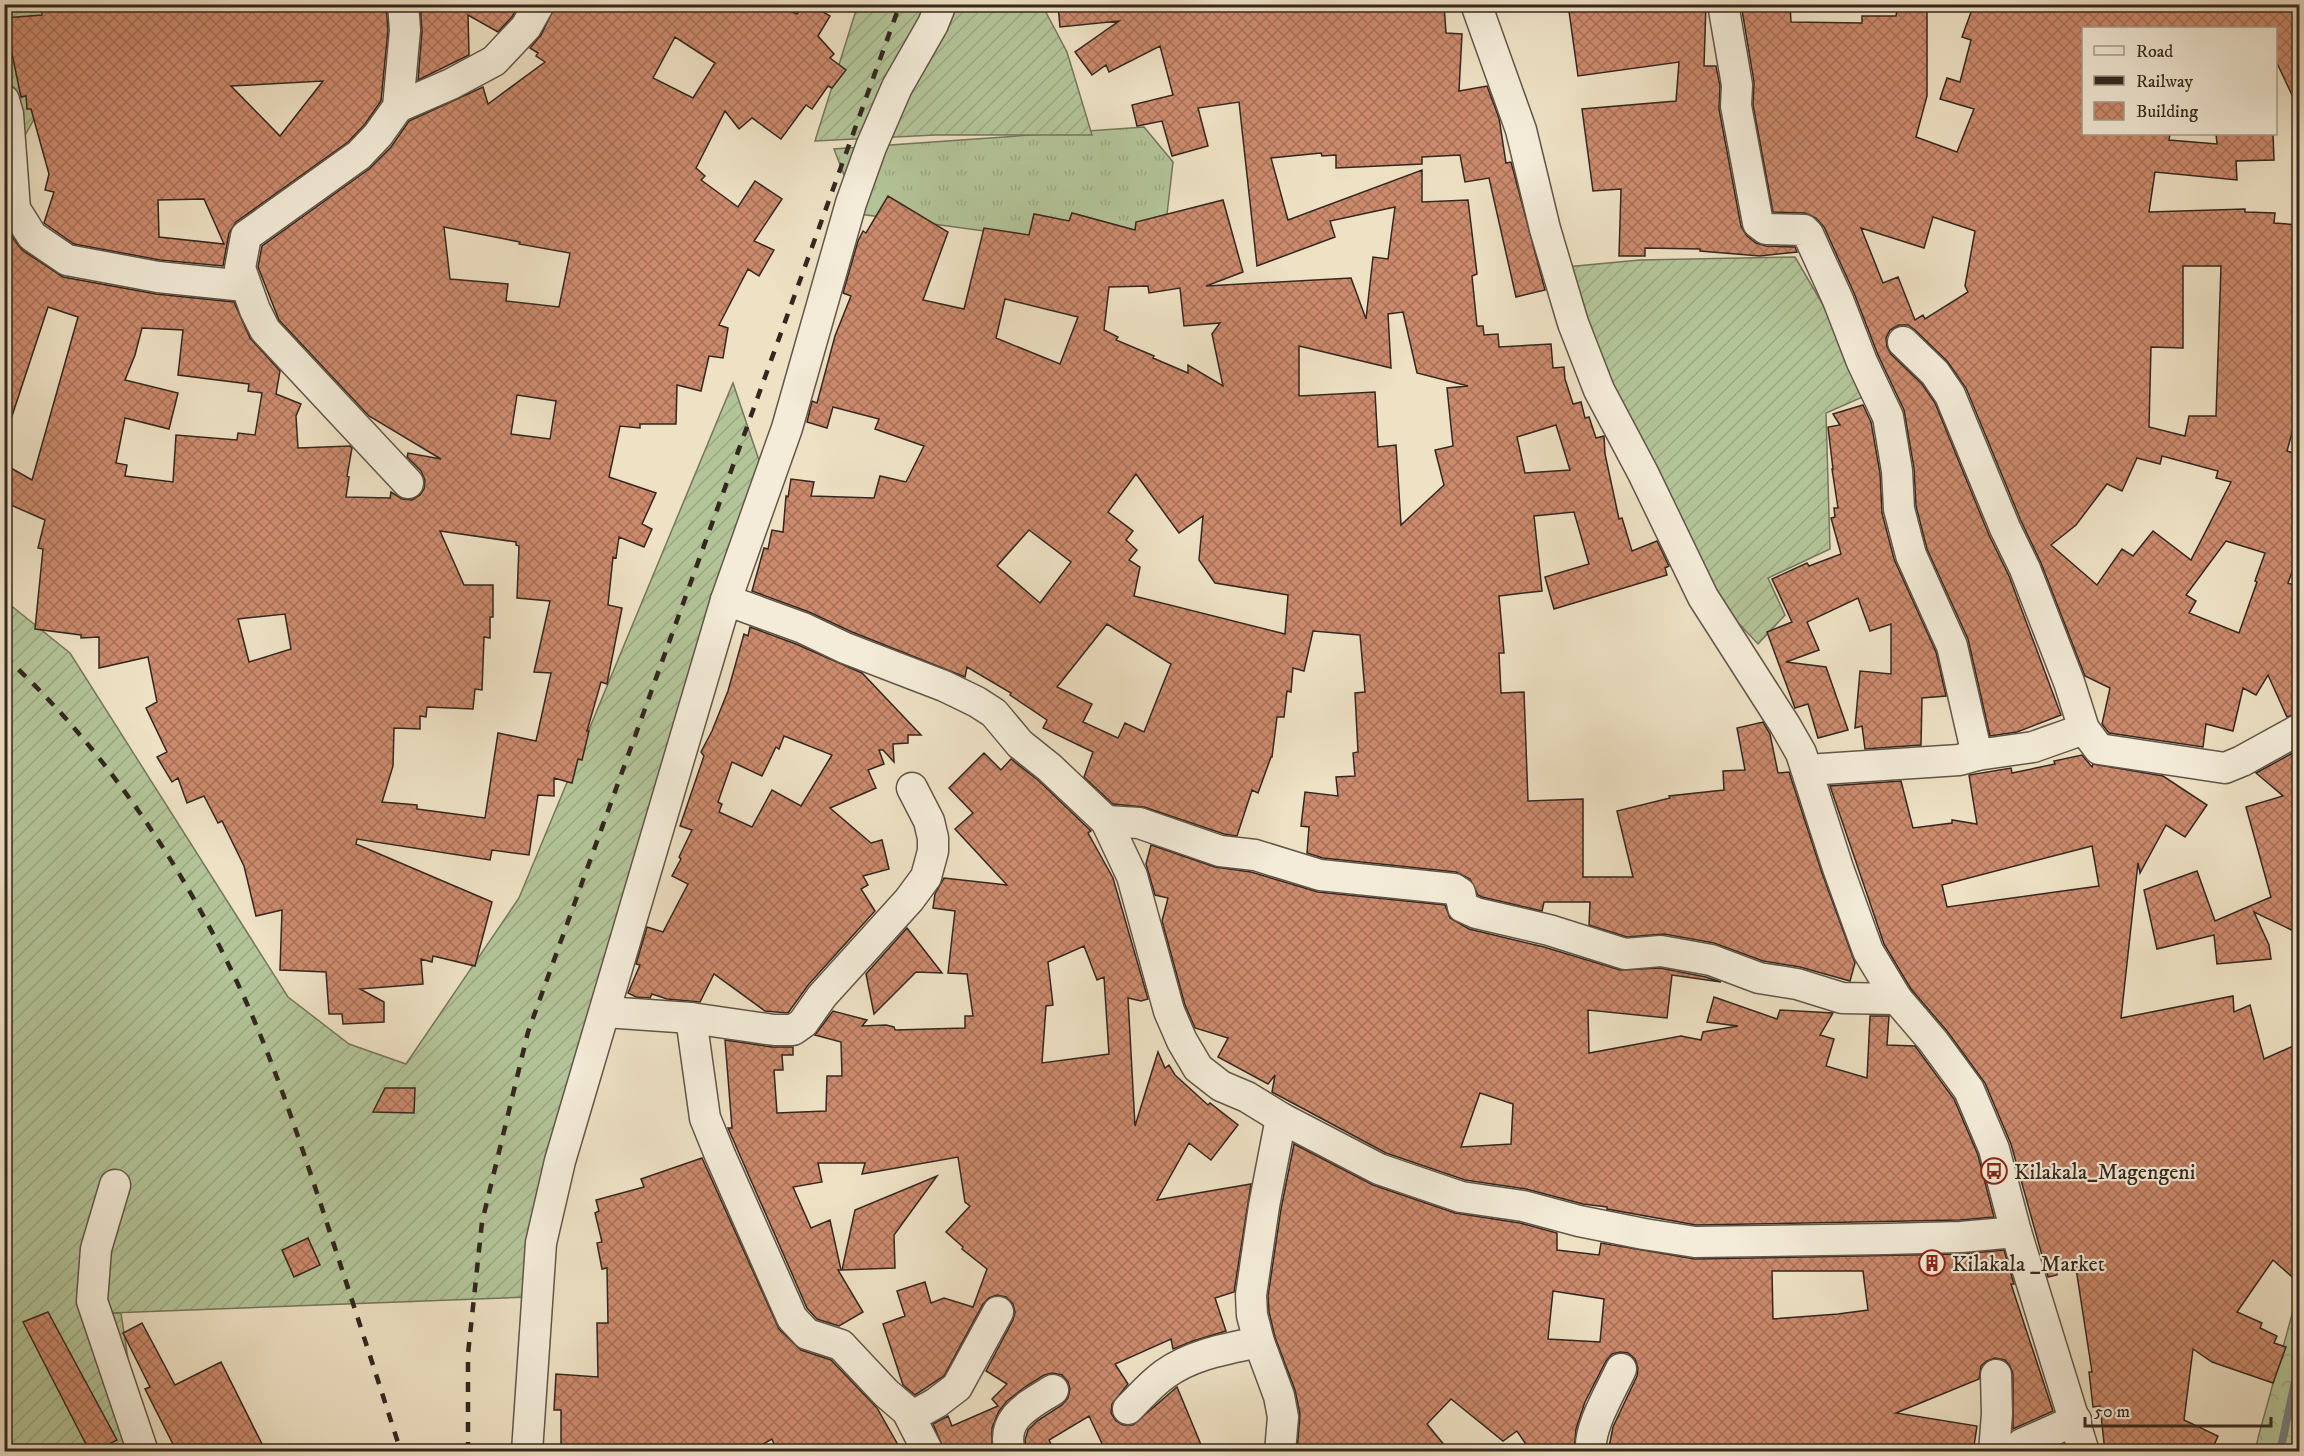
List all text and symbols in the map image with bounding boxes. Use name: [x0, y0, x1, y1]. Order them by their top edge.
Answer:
legend: [2082, 27, 2277, 135]
text: Road: [2136, 41, 2173, 63]
text: Railway: [2136, 71, 2194, 93]
text: Building: [2136, 101, 2198, 123]
bus stop icon: Kilakala_Magengeni: [1979, 1156, 2009, 1186]
place label: Kilakala_Magengeni: [2014, 1159, 2195, 1186]
building icon: Kilakala _Market: [1917, 1248, 1947, 1278]
place label: Kilakala _Market: [1952, 1251, 2105, 1278]
scale bar: [2085, 1390, 2271, 1428]
text: 50 m: [2094, 1401, 2130, 1423]

